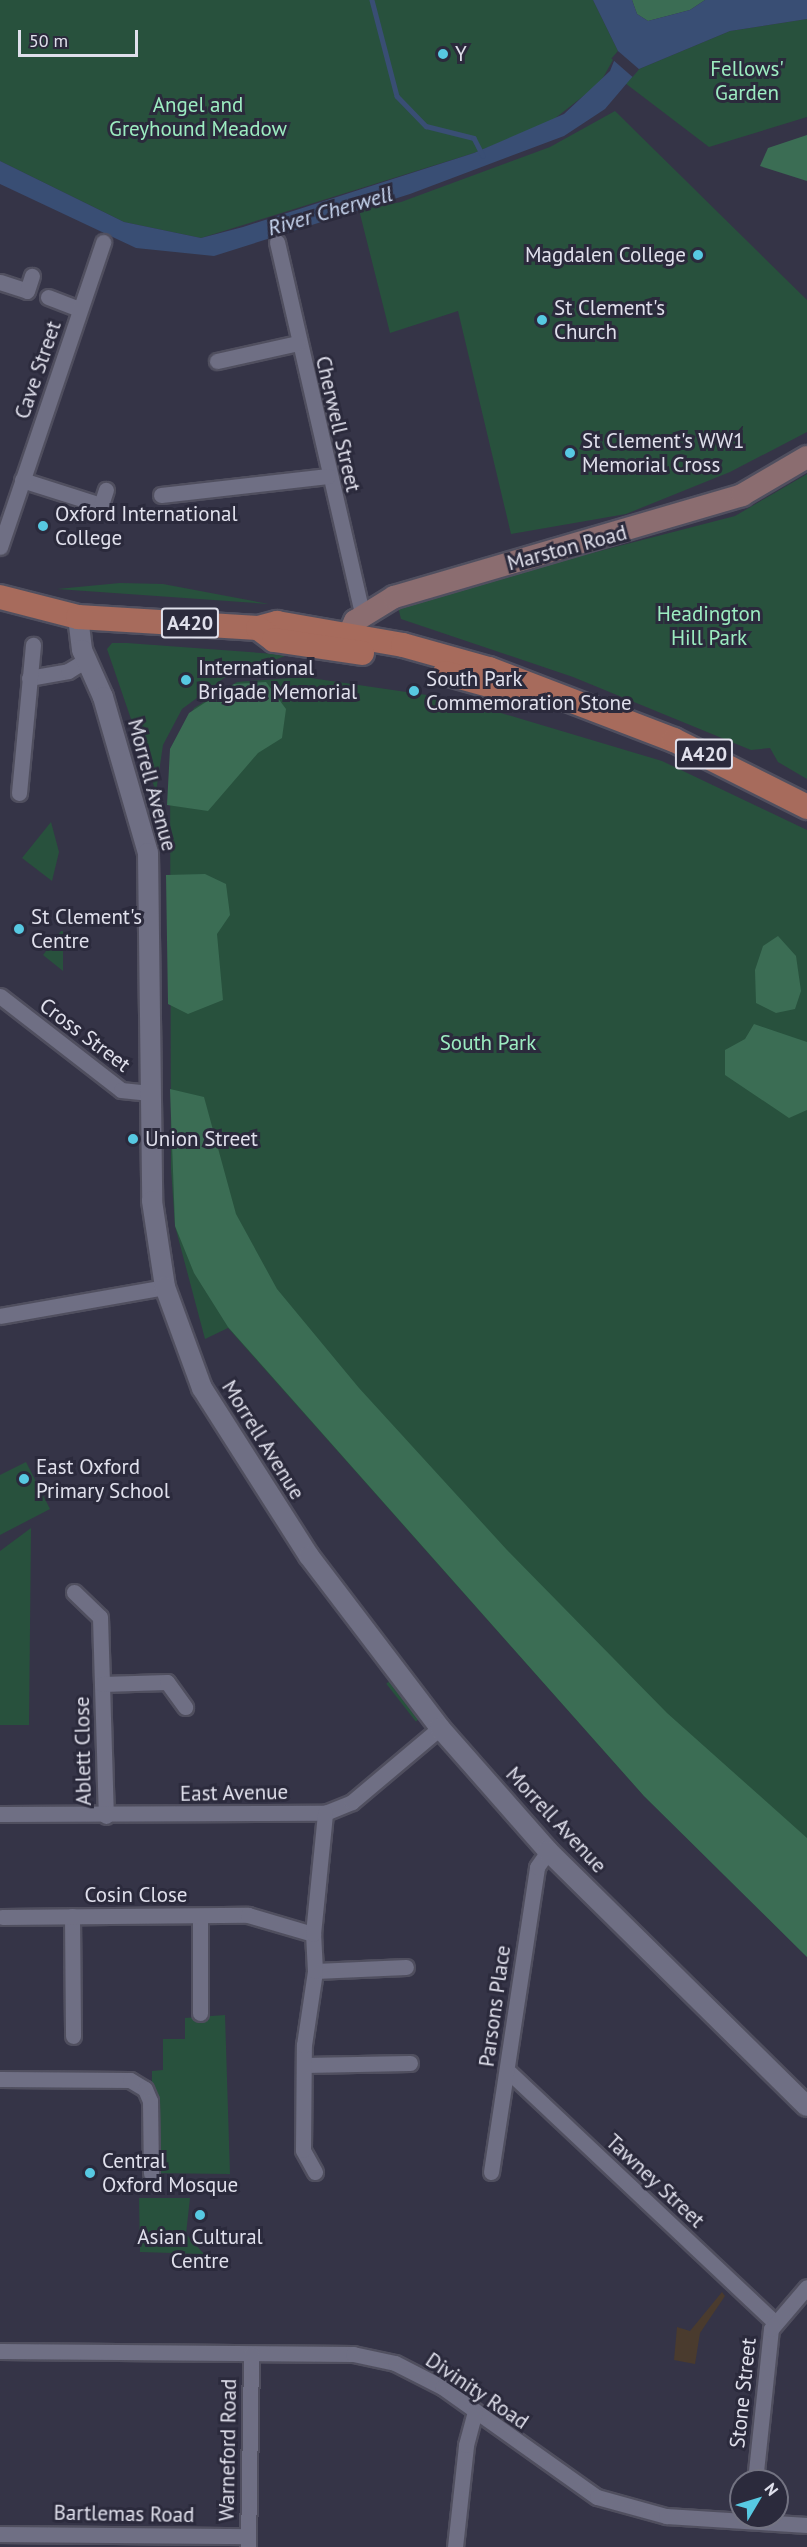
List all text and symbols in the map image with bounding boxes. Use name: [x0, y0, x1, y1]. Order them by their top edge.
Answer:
scale bar: [21, 18, 141, 56]
text: 50 m: [29, 29, 68, 52]
place label: Y: [455, 41, 467, 67]
marker: Y: [436, 47, 450, 61]
park label: Fellows' Garden: [710, 56, 784, 106]
park label: Angel and Greyhound Meadow: [109, 92, 287, 142]
water label: River Cherwell: [265, 181, 395, 241]
place label: Magdalen College: [525, 242, 686, 268]
marker: Magdalen College: [691, 248, 705, 262]
place label: St Clement's Church: [554, 295, 665, 345]
marker: St Clement's Church: [535, 313, 549, 327]
street label: Cave Street: [10, 318, 66, 422]
street label: Cherwell Street: [310, 354, 366, 494]
place label: St Clement's WW1 Memorial Cross: [582, 428, 745, 478]
marker: St Clement's WW1 Memorial Cross: [563, 446, 577, 460]
place label: Oxford International College: [55, 501, 238, 551]
marker: Oxford International College: [36, 519, 50, 533]
street label: Marston Road: [504, 520, 630, 576]
park label: Headington Hill Park: [657, 601, 761, 651]
road number: A420: [160, 606, 220, 640]
place label: International Brigade Memorial: [198, 655, 357, 705]
place label: South Park Commemoration Stone: [426, 666, 632, 716]
marker: International Brigade Memorial: [179, 673, 193, 687]
marker: South Park Commemoration Stone: [407, 684, 421, 698]
street label: Morrell Avenue: [122, 716, 182, 854]
road number: A420: [674, 737, 734, 771]
place label: St Clement's Centre: [31, 904, 142, 954]
marker: St Clement's Centre: [12, 922, 26, 936]
street label: Cross Street: [35, 993, 135, 1077]
park label: South Park: [440, 1030, 536, 1056]
place label: Union Street: [145, 1126, 258, 1152]
marker: Union Street: [126, 1132, 140, 1146]
street label: Morrell Avenue: [216, 1376, 310, 1504]
place label: East Oxford Primary School: [36, 1454, 171, 1504]
marker: East Oxford Primary School: [17, 1472, 31, 1486]
street label: Ablett Close: [69, 1696, 97, 1806]
street label: Morrell Avenue: [500, 1762, 612, 1878]
street label: East Avenue: [179, 1779, 289, 1807]
street label: Cosin Close: [85, 1882, 187, 1908]
street label: Parsons Place: [474, 1944, 516, 2068]
street label: Tawney Street: [600, 2129, 710, 2233]
place label: Central Oxford Mosque: [102, 2148, 238, 2198]
marker: Central Oxford Mosque: [83, 2166, 97, 2180]
marker: Asian Cultural Centre: [193, 2208, 207, 2222]
place label: Asian Cultural Centre: [137, 2224, 263, 2274]
street label: Stone Street: [725, 2337, 761, 2449]
street label: Divinity Road: [421, 2347, 533, 2435]
street label: Warneford Road: [214, 2379, 242, 2521]
north arrow: [729, 2469, 789, 2529]
text: N: [760, 2479, 783, 2499]
street label: Bartlemas Road: [53, 2500, 195, 2528]

